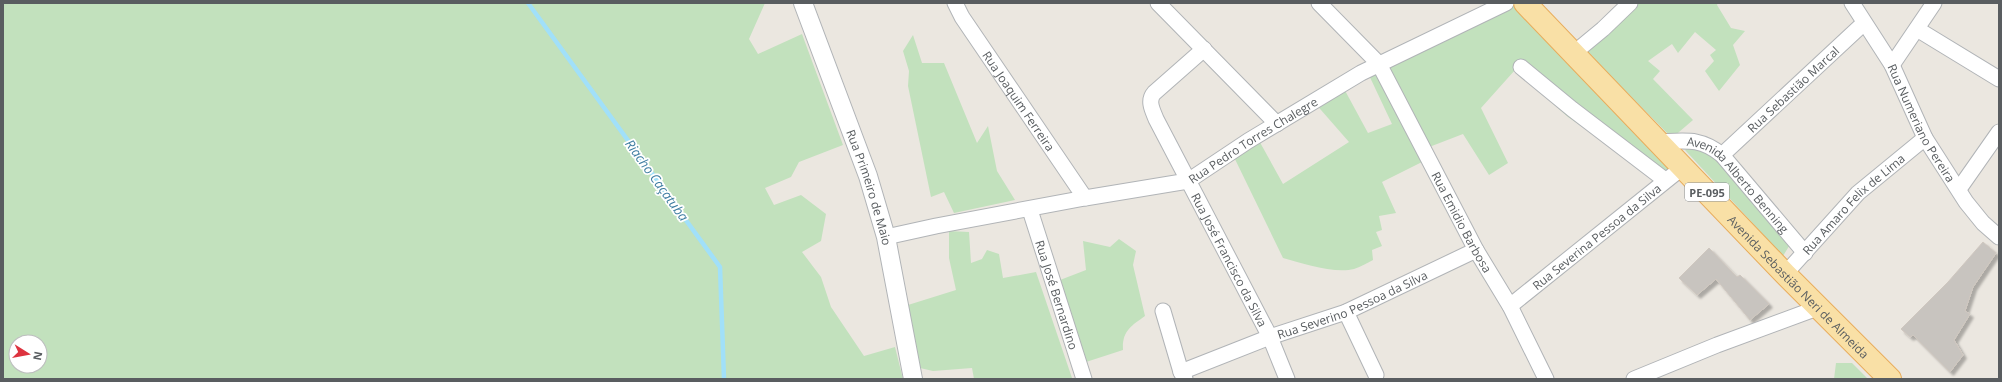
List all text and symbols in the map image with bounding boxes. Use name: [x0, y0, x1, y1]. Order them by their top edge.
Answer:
street label: Rua Sebastião Marcal: [1743, 42, 1843, 136]
street label: Rua Joaquim Ferreira: [979, 47, 1059, 154]
street label: Rua Numeriano Pereira: [1884, 61, 1960, 185]
street label: Rua Pedro Torres Chalegre: [1185, 93, 1321, 187]
street label: Rua Primeiro de Maio: [843, 127, 896, 246]
street label: Avenida Alberto Benning: [1686, 132, 1793, 237]
water label: Riacho Caçatuba: [621, 135, 693, 225]
street label: Rua Amaro Felix de Lima: [1798, 150, 1908, 258]
street label: Rua Emidio Barbosa: [1428, 168, 1496, 276]
street label: Rua Severina Pessoa da Silva: [1529, 180, 1664, 293]
road number: PE-095: [1685, 183, 1729, 201]
street label: Rua José Francisco da Silva: [1188, 190, 1272, 330]
street label: Avenida Sebastião Neri de Almeida: [1724, 211, 1873, 362]
street label: Rua José Bernardino: [1032, 238, 1083, 352]
street label: Rua Severino Pessoa da Silva: [1275, 266, 1430, 343]
north arrow: [8, 334, 48, 374]
text: N: [30, 350, 47, 362]

